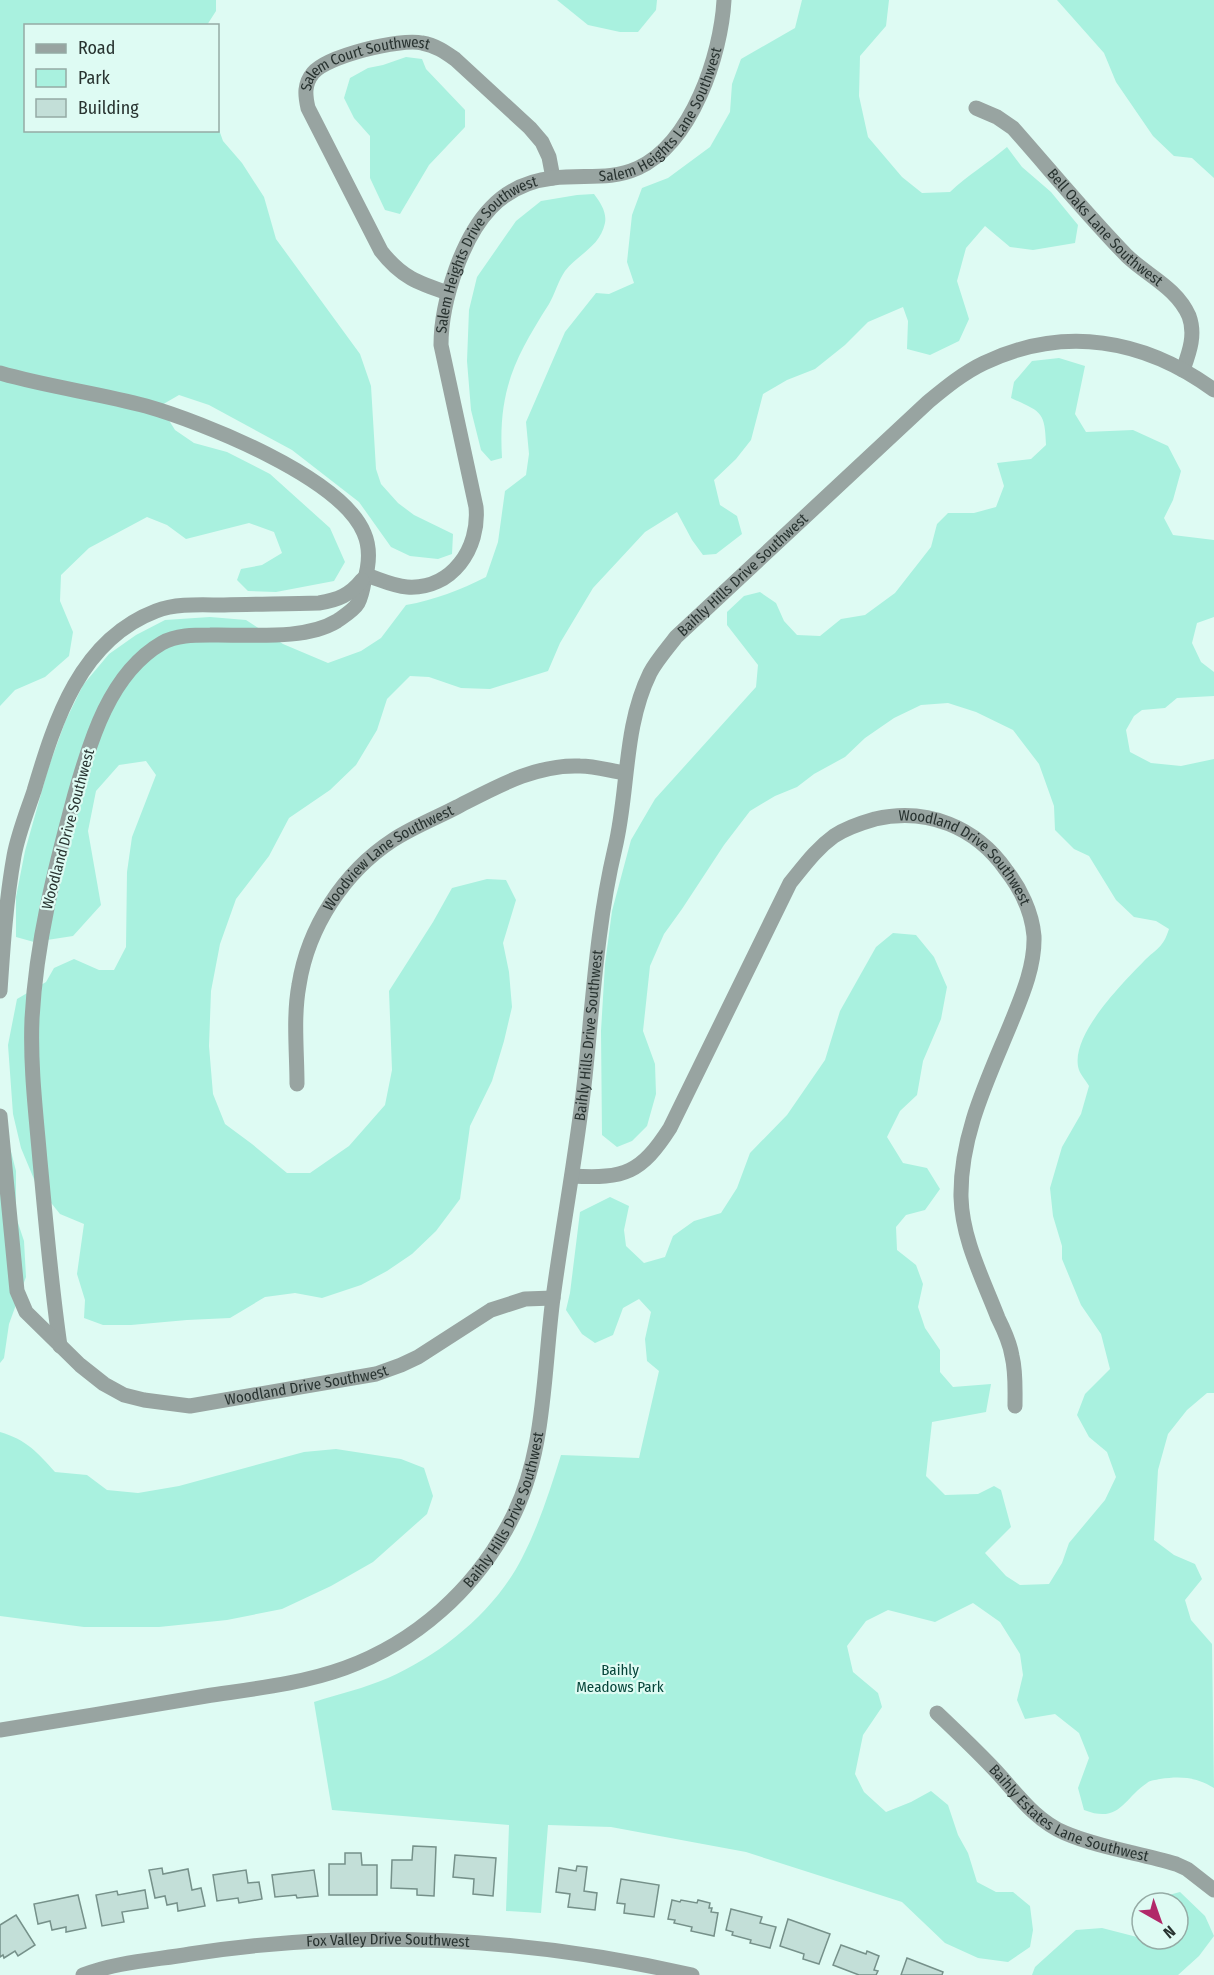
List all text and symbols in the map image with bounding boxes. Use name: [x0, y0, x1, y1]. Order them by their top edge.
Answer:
legend: [24, 24, 219, 132]
street label: Salem Court Southwest: [297, 33, 432, 92]
text: Road: [78, 37, 115, 59]
street label: Salem Heights Lane Southwest: [598, 45, 725, 185]
text: Park: [78, 67, 111, 89]
text: Building: [78, 97, 139, 119]
street label: Bell Oaks Lane Southwest: [1043, 165, 1167, 290]
street label: Salem Heights Drive Southwest: [432, 172, 539, 334]
street label: Baihly Hills Drive Southwest: [674, 510, 812, 640]
street label: Woodland Drive Southwest: [38, 747, 98, 911]
street label: Woodview Lane Southwest: [319, 801, 457, 914]
street label: Woodland Drive Southwest: [898, 807, 1034, 908]
street label: Baihly Hills Drive Southwest: [571, 949, 607, 1122]
street label: Woodland Drive Southwest: [223, 1361, 391, 1409]
street label: Baihly Hills Drive Southwest: [460, 1430, 547, 1591]
park label: Baihly Meadows Park: [576, 1661, 664, 1696]
street label: Baihly Estates Lane Southwest: [985, 1761, 1151, 1865]
north arrow: [1130, 1891, 1190, 1951]
text: N: [1160, 1922, 1179, 1942]
street label: Fox Valley Drive Southwest: [306, 1930, 470, 1951]

